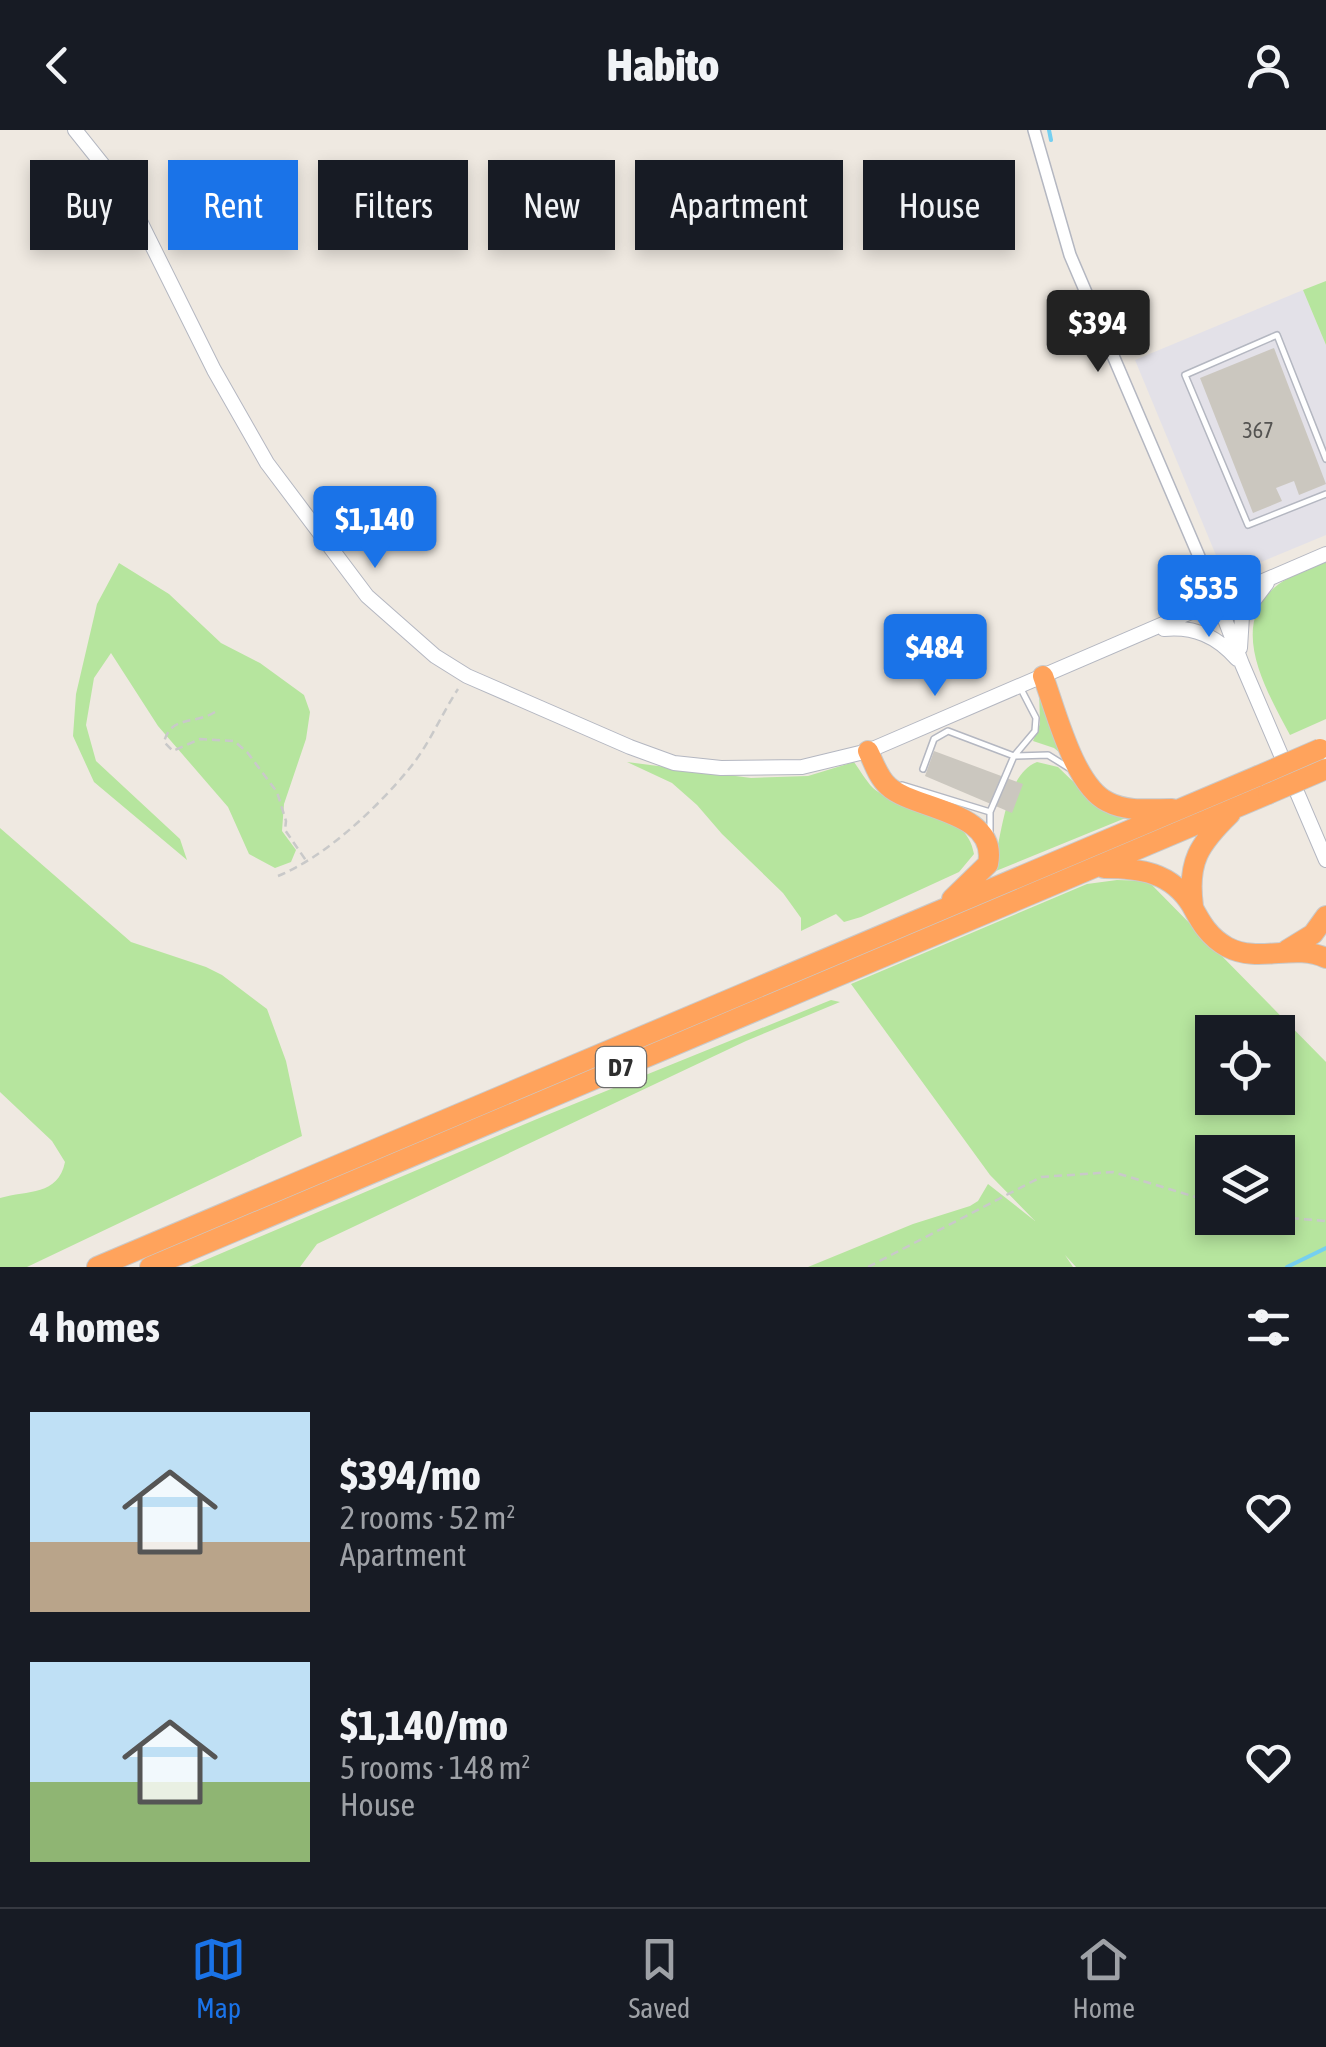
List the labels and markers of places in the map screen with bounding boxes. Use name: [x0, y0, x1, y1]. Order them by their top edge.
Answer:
pin: $394: [1039, 290, 1157, 375]
pin: $1,140: [294, 486, 456, 571]
pin: $535: [1150, 555, 1268, 640]
pin: $484: [876, 614, 994, 699]

